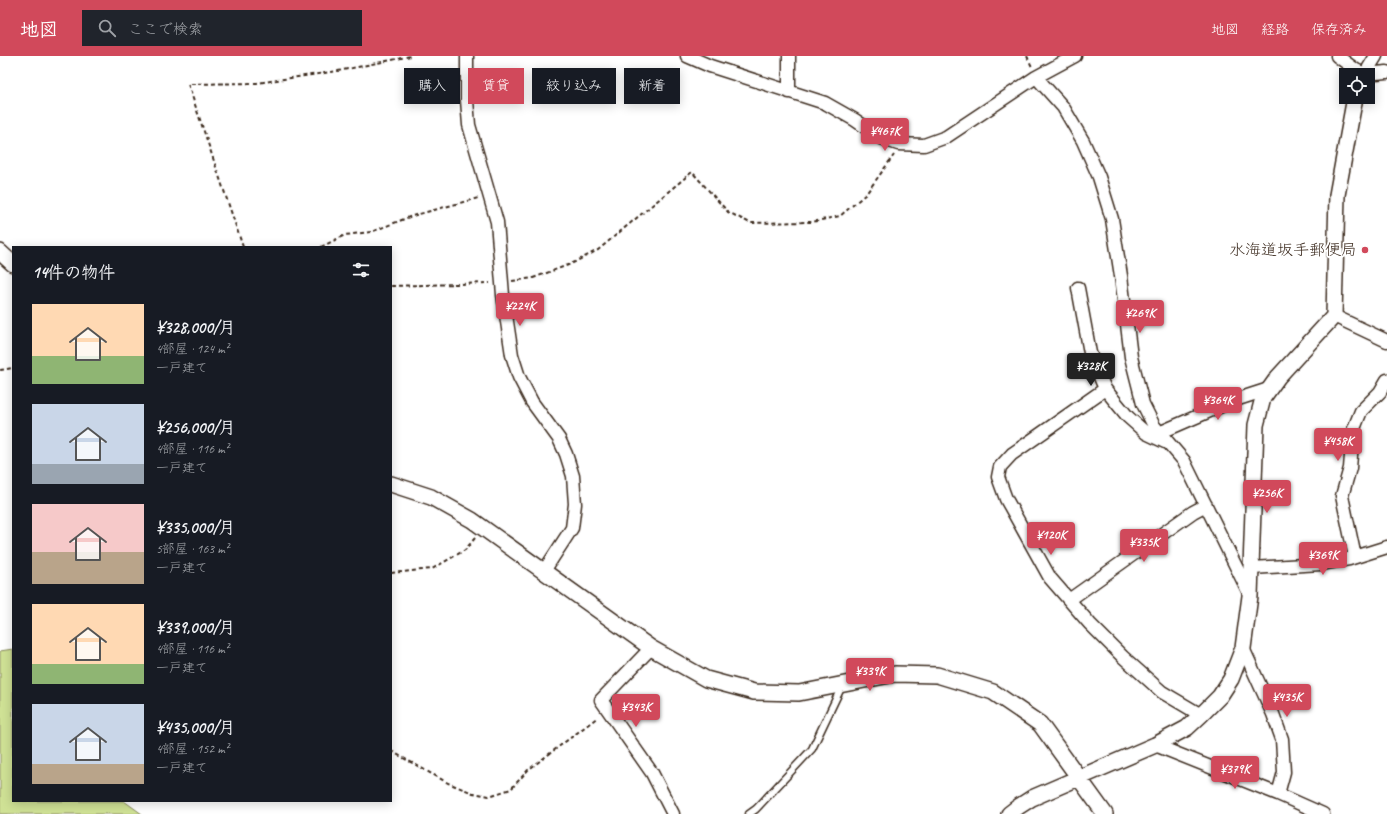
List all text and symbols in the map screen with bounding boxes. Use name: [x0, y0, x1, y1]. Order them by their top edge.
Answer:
search box: [82, 10, 362, 46]
icon: search: [96, 17, 118, 39]
text: 地図: [20, 18, 58, 42]
text: ここで検索: [128, 20, 203, 39]
text: 地図: [1211, 21, 1239, 38]
text: 経路: [1261, 21, 1289, 38]
text: 保存済み: [1311, 21, 1367, 38]
chip: 購入: [404, 68, 460, 104]
chip: 賃貸: [468, 68, 524, 104]
chip: 絞り込み: [532, 68, 616, 104]
chip: 新着: [624, 68, 680, 104]
map controls: [1339, 68, 1375, 104]
button: locate: [1339, 68, 1375, 104]
pin: ¥467K: [857, 118, 913, 152]
text: ¥467K: [870, 123, 900, 139]
place label: 水海道坂手郵便局: [1229, 240, 1357, 260]
marker: 水海道坂手郵便局: [1360, 245, 1370, 255]
icon: filters: [350, 259, 372, 281]
text: 14件の物件: [32, 262, 115, 283]
pin: ¥224K: [492, 293, 548, 327]
text: ¥224K: [505, 298, 535, 314]
pin: ¥269K: [1112, 300, 1168, 334]
text: ¥269K: [1125, 305, 1155, 321]
text: ¥328,000/月: [156, 317, 236, 338]
icon: home: [64, 320, 112, 368]
text: 4部屋 · 124 m²: [156, 341, 229, 357]
pin: ¥328K: [1063, 353, 1119, 387]
text: ¥328K: [1076, 358, 1106, 374]
text: 一戸建て: [156, 360, 208, 376]
pin: ¥364K: [1190, 387, 1246, 421]
text: ¥364K: [1203, 392, 1233, 408]
text: ¥256,000/月: [156, 417, 236, 438]
icon: home: [64, 420, 112, 468]
pin: ¥458K: [1310, 428, 1366, 462]
text: ¥458K: [1323, 433, 1353, 449]
text: 4部屋 · 116 m²: [156, 441, 229, 457]
text: 一戸建て: [156, 460, 208, 476]
pin: ¥256K: [1239, 480, 1295, 514]
text: ¥256K: [1252, 485, 1282, 501]
text: ¥335,000/月: [156, 517, 235, 538]
icon: home: [64, 520, 112, 568]
pin: ¥120K: [1023, 522, 1079, 556]
text: ¥120K: [1036, 527, 1066, 543]
pin: ¥335K: [1116, 529, 1172, 563]
text: ¥335K: [1129, 534, 1159, 550]
text: 5部屋 · 163 m²: [156, 541, 229, 557]
pin: ¥369K: [1295, 542, 1351, 576]
text: ¥369K: [1308, 547, 1338, 563]
text: 一戸建て: [156, 560, 208, 576]
text: ¥339,000/月: [156, 617, 235, 638]
icon: home: [64, 620, 112, 668]
text: 4部屋 · 116 m²: [156, 641, 229, 657]
pin: ¥339K: [842, 658, 898, 692]
text: 一戸建て: [156, 660, 208, 676]
text: ¥339K: [855, 663, 885, 679]
pin: ¥435K: [1259, 684, 1315, 718]
text: ¥435K: [1272, 689, 1302, 705]
pin: ¥343K: [608, 694, 664, 728]
text: ¥343K: [621, 699, 651, 715]
text: ¥435,000/月: [156, 717, 235, 738]
icon: home: [64, 720, 112, 768]
text: 4部屋 · 152 m²: [156, 741, 229, 757]
pin: ¥379K: [1207, 756, 1263, 790]
text: 一戸建て: [156, 760, 208, 776]
text: ¥379K: [1220, 761, 1250, 777]

